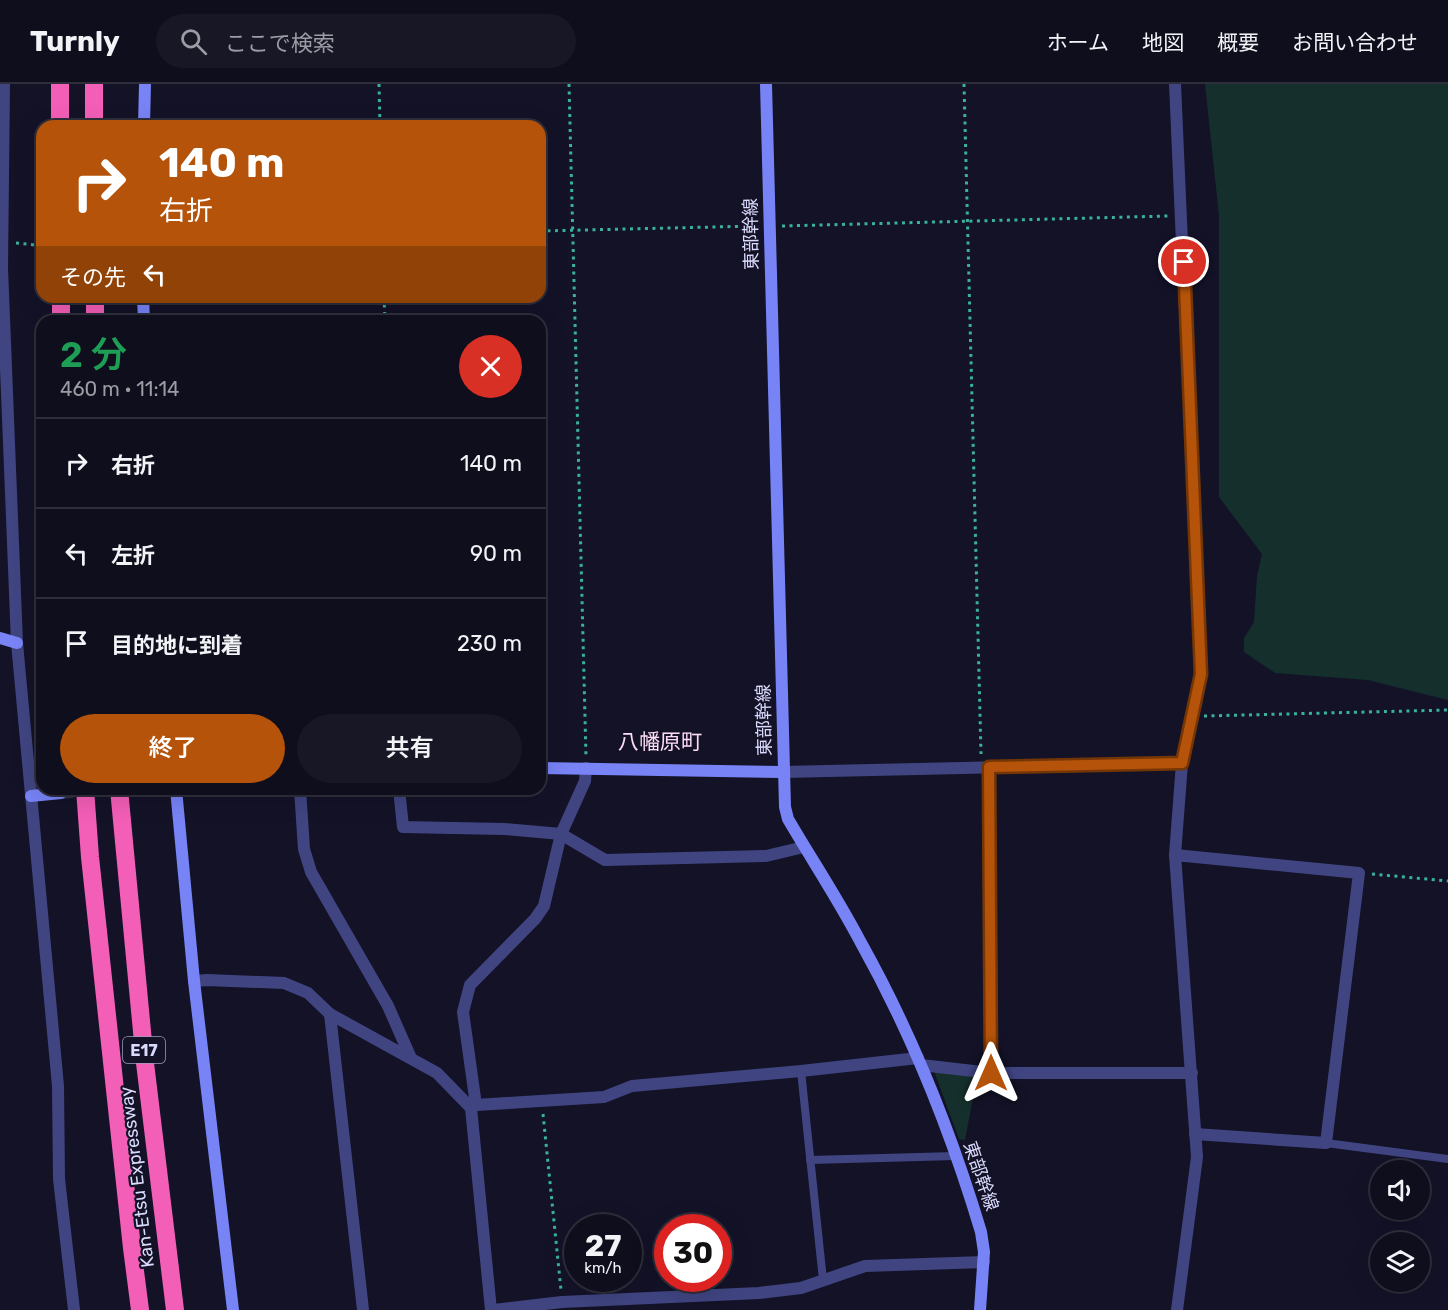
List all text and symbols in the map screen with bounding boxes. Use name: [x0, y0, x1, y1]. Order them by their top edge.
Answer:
search box: [156, 14, 576, 68]
text: Turnly: [30, 25, 120, 58]
icon: search: [177, 25, 210, 58]
text: ここで検索: [225, 30, 335, 57]
text: ホーム: [1047, 30, 1109, 55]
text: 地図: [1142, 30, 1184, 55]
text: 概要: [1217, 30, 1259, 55]
text: お問い合わせ: [1292, 30, 1418, 55]
text: 140 m: [159, 138, 285, 188]
icon: right: [60, 144, 138, 222]
text: 右折: [159, 195, 213, 227]
street label: 東部幹線: [739, 198, 763, 270]
pin: [1158, 236, 1209, 287]
icon: arrive: [1167, 245, 1200, 278]
icon: left: [138, 258, 171, 291]
text: その先: [60, 264, 126, 291]
text: 2 分: [60, 333, 127, 376]
button: close: [459, 335, 522, 398]
text: 460 m · 11:14: [60, 377, 179, 401]
icon: right: [60, 447, 93, 480]
text: 140 m: [460, 450, 522, 477]
text: 右折: [111, 452, 155, 479]
icon: left: [60, 537, 93, 570]
text: 90 m: [470, 540, 522, 567]
text: 左折: [111, 542, 155, 569]
icon: arrive: [60, 627, 93, 660]
text: 230 m: [457, 630, 522, 657]
text: 目的地に到着: [111, 632, 243, 659]
street label: 東部幹線: [752, 684, 776, 756]
button: 終了: [60, 714, 285, 783]
button: 共有: [297, 714, 522, 783]
district label: 八幡原町: [618, 729, 702, 754]
road number: E17: [123, 1037, 165, 1063]
position arrow: [959, 1041, 1023, 1105]
street label: Kan-Etsu Expressway: [115, 1085, 159, 1269]
street label: 東部幹線: [959, 1138, 1003, 1214]
map controls: [1370, 1160, 1430, 1292]
button: sound: [1370, 1160, 1430, 1220]
speed limit sign: 30: [654, 1214, 732, 1292]
text: 27: [585, 1228, 621, 1264]
button: layers: [1370, 1232, 1430, 1292]
text: km/h: [584, 1259, 622, 1277]

